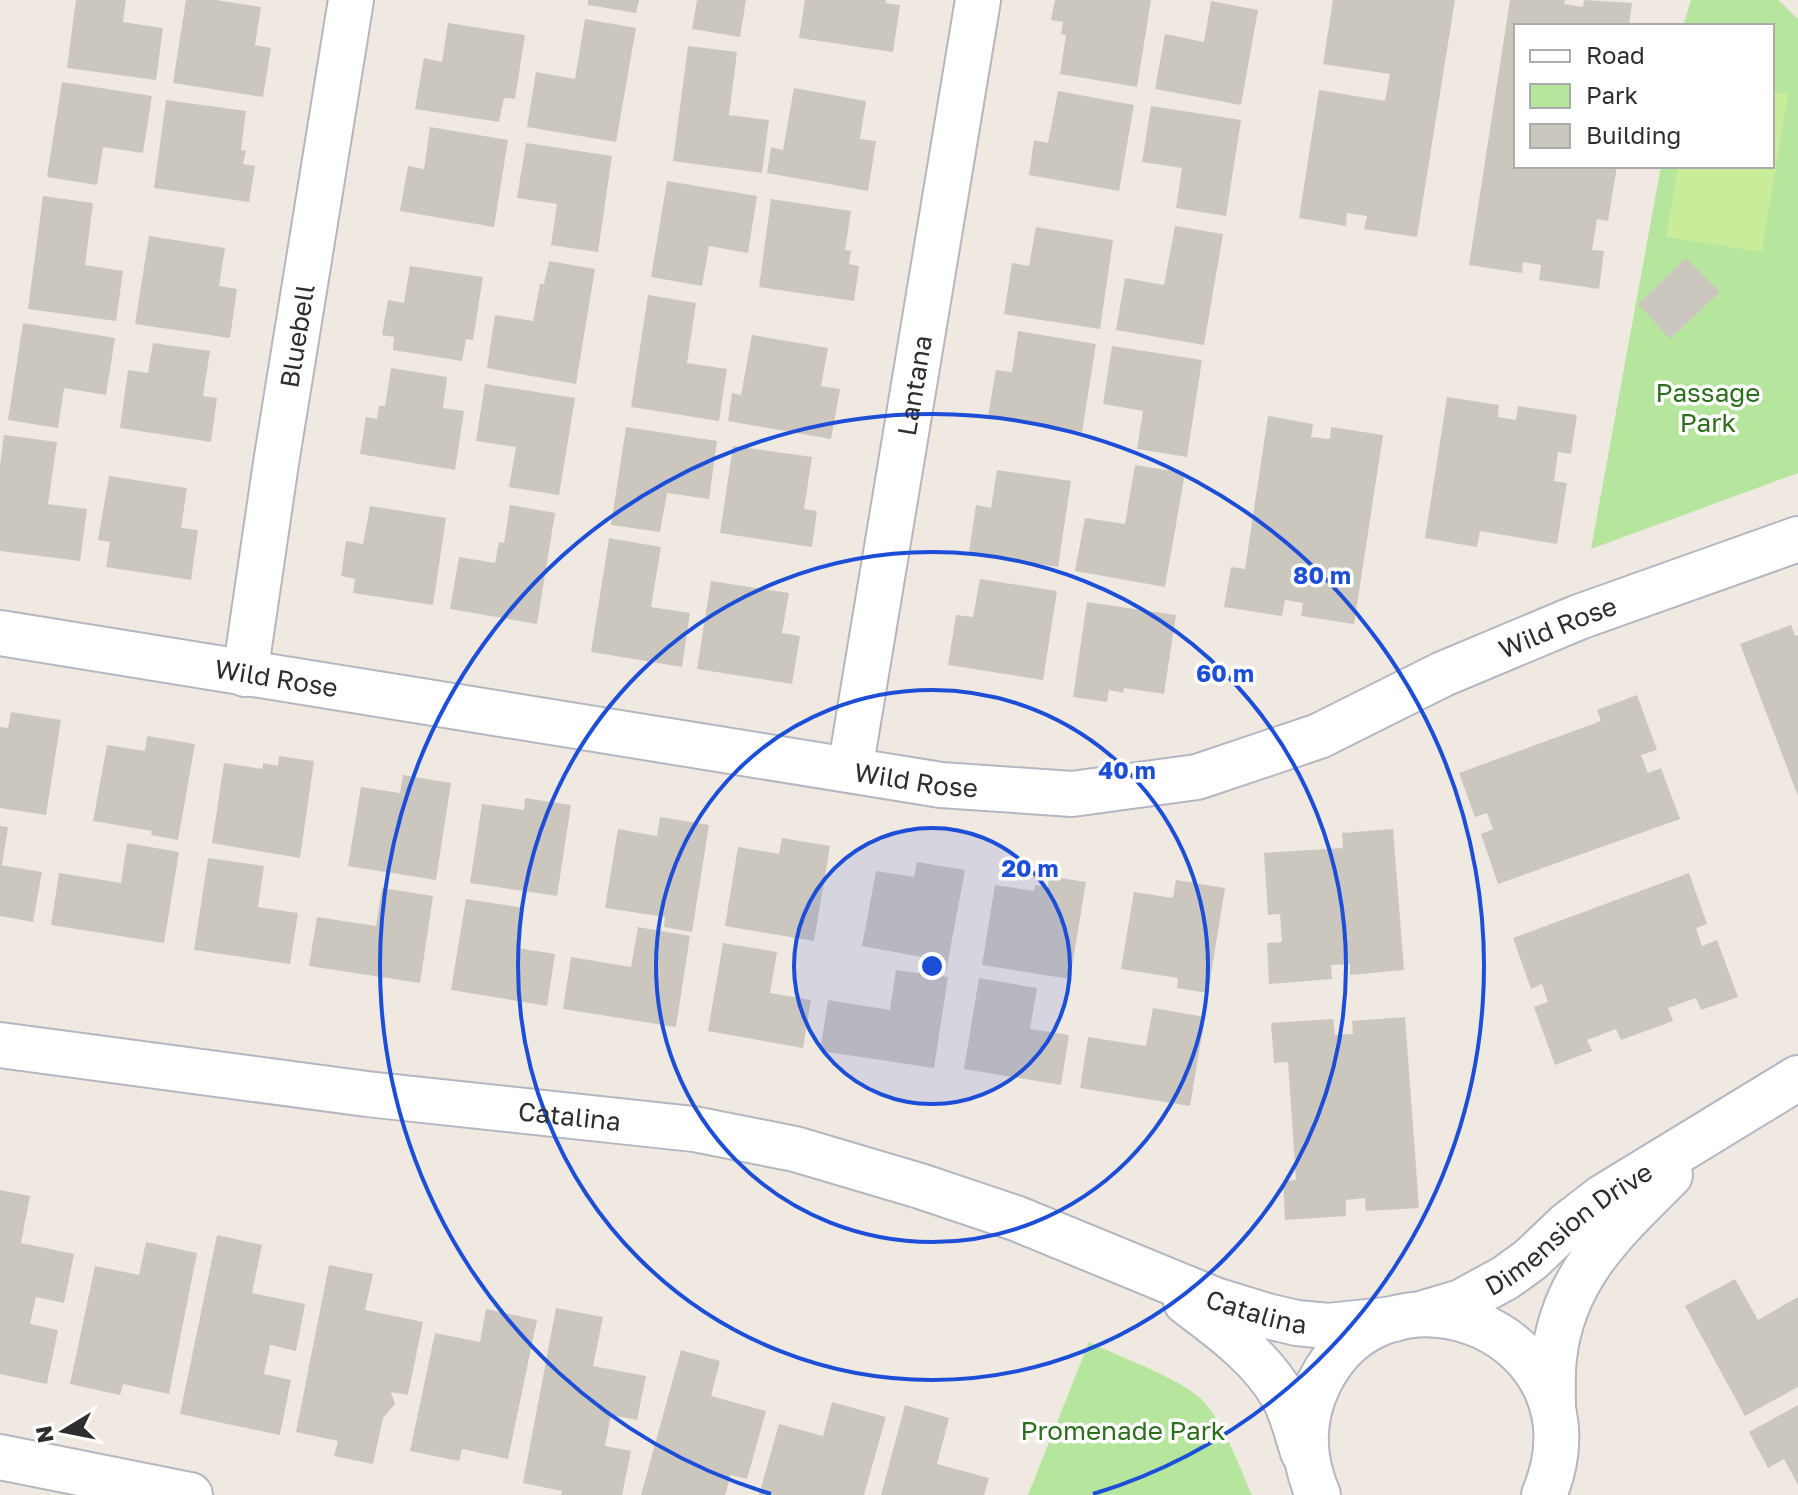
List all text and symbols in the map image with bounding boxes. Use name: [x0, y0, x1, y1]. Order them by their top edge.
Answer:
legend: [1514, 24, 1774, 168]
text: Road: [1586, 40, 1645, 69]
text: Park: [1586, 80, 1638, 109]
text: Building: [1586, 120, 1681, 149]
street label: Bluebell: [273, 282, 320, 390]
street label: Lantana: [890, 333, 938, 438]
park label: Passage Park: [1656, 377, 1760, 438]
text: 80 m: [1293, 560, 1351, 589]
street label: Wild Rose: [1494, 589, 1621, 664]
street label: Wild Rose: [213, 652, 340, 703]
text: 60 m: [1196, 658, 1254, 687]
text: 40 m: [1098, 755, 1156, 784]
street label: Wild Rose: [852, 756, 979, 803]
text: 20 m: [1001, 853, 1059, 882]
centre of rings: [918, 952, 946, 980]
street label: Catalina: [517, 1095, 623, 1137]
street label: Dimension Drive: [1479, 1155, 1657, 1302]
street label: Catalina: [1202, 1283, 1308, 1339]
north arrow: [24, 1391, 104, 1471]
park label: Promenade Park: [1020, 1415, 1226, 1446]
text: N: [29, 1424, 59, 1445]

